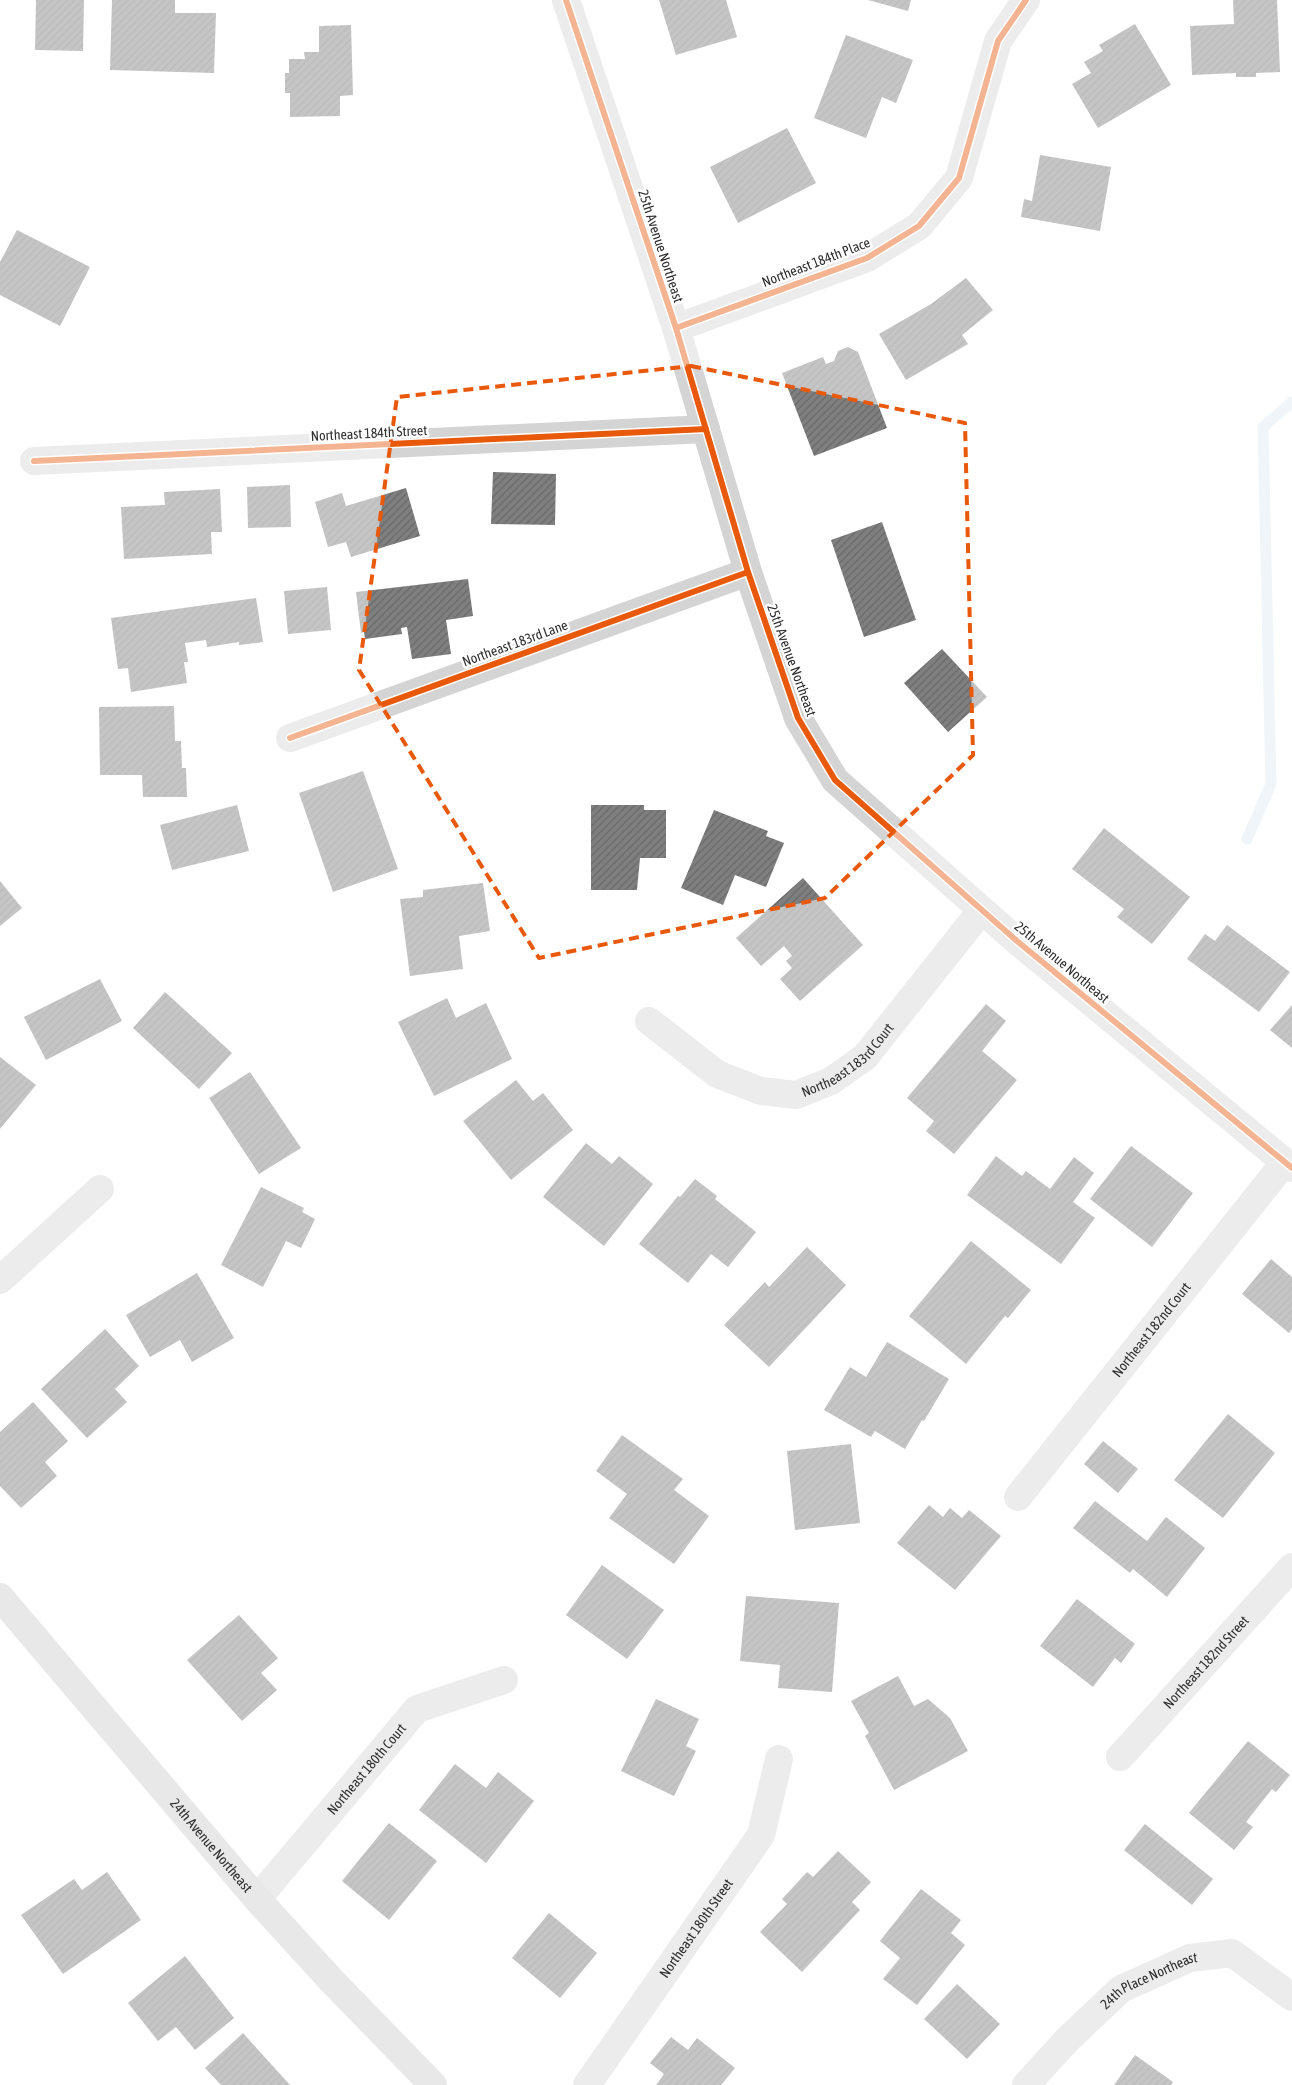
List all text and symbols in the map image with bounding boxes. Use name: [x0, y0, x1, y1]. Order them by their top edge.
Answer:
street label: 25th Avenue Northeast: [635, 187, 687, 305]
street label: Northeast 184th Place: [760, 234, 872, 290]
street label: Northeast 184th Street: [310, 422, 428, 444]
street label: 25th Avenue Northeast: [764, 602, 820, 718]
street label: Northeast 183rd Lane: [460, 617, 570, 669]
street label: 25th Avenue Northeast: [1012, 918, 1112, 1006]
street label: Northeast 183rd Court: [799, 1020, 897, 1100]
street label: Northeast 182nd Court: [1109, 1279, 1194, 1380]
street label: Northeast 182nd Street: [1160, 1612, 1252, 1712]
street label: Northeast 180th Court: [324, 1720, 409, 1818]
street label: 24th Avenue Northeast: [167, 1795, 256, 1895]
street label: Northeast 180th Street: [656, 1876, 736, 1981]
street label: 24th Place Northeast: [1097, 1949, 1198, 2012]

